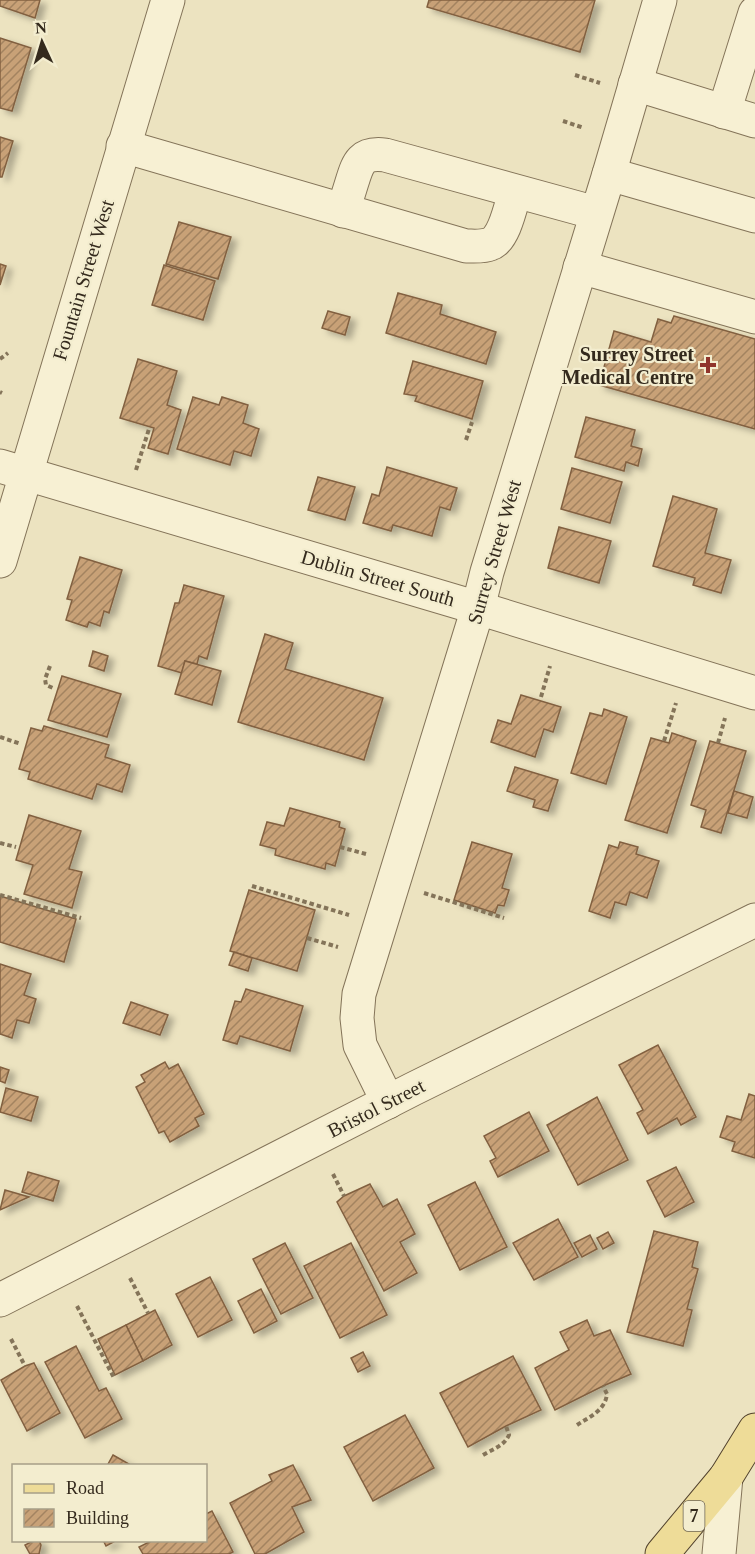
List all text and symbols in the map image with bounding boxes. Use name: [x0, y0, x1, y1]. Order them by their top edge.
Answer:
north arrow: [12, 12, 72, 72]
text: N: [35, 19, 48, 36]
street label: Fountain Street West: [48, 197, 118, 363]
place label: Surrey Street Medical Centre: [562, 343, 694, 388]
marker: Surrey Street Medical Centre: [699, 356, 717, 374]
street label: Surrey Street West: [463, 477, 526, 627]
street label: Dublin Street South: [299, 546, 457, 610]
street label: Bristol Street: [324, 1074, 429, 1142]
legend: [12, 1464, 207, 1542]
text: Road: [66, 1478, 104, 1498]
road number: 7: [684, 1501, 704, 1531]
text: Building: [66, 1508, 129, 1528]

